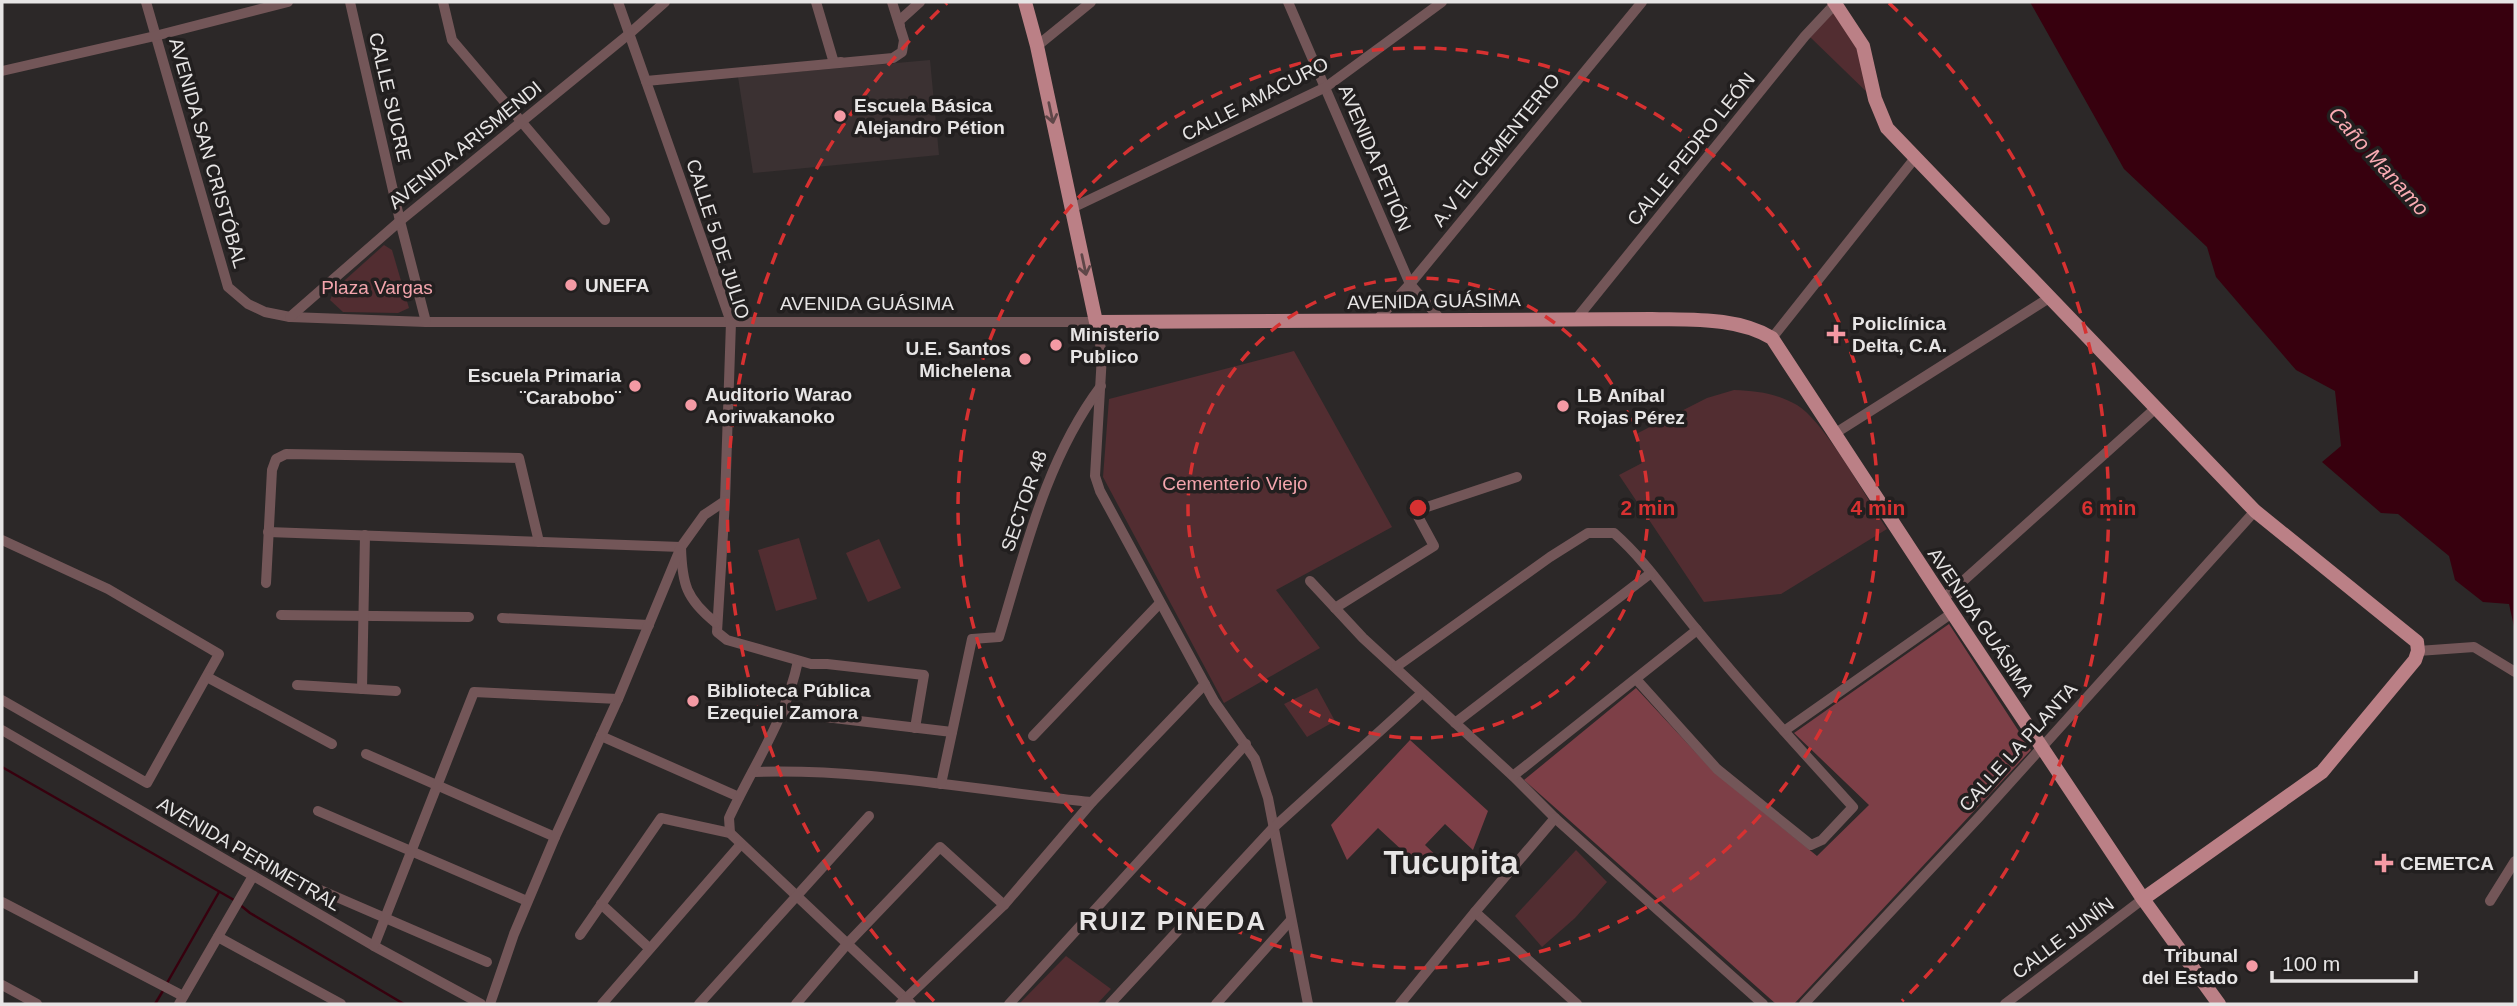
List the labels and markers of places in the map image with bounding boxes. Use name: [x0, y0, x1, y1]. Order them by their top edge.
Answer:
place label: Escuela Básica Alejandro Pétion: [854, 95, 1005, 138]
marker: Escuela Básica Alejandro Pétion: [832, 108, 848, 124]
place label: UNEFA: [585, 275, 650, 296]
marker: UNEFA: [563, 277, 579, 293]
place label: Policlínica Delta, C.A.: [1852, 313, 1947, 356]
place label: Ministerio Publico: [1070, 324, 1160, 367]
marker: Policlínica Delta, C.A.: [1826, 324, 1846, 344]
marker: Ministerio Publico: [1048, 337, 1064, 353]
place label: U.E. Santos Michelena: [905, 338, 1011, 381]
marker: U.E. Santos Michelena: [1017, 351, 1033, 367]
place label: Escuela Primaria ¨Carabobo¨: [468, 365, 622, 408]
marker: Escuela Primaria ¨Carabobo¨: [627, 378, 643, 394]
place label: Auditorio Warao Aoriwakanoko: [705, 384, 852, 427]
place label: LB Aníbal Rojas Pérez: [1577, 385, 1685, 428]
marker: Auditorio Warao Aoriwakanoko: [683, 397, 699, 413]
marker: LB Aníbal Rojas Pérez: [1555, 398, 1571, 414]
centre of rings: [1406, 496, 1430, 520]
place label: Biblioteca Pública Ezequiel Zamora: [707, 680, 871, 723]
marker: Biblioteca Pública Ezequiel Zamora: [685, 693, 701, 709]
marker: CEMETCA: [2374, 853, 2394, 873]
place label: CEMETCA: [2400, 853, 2494, 874]
place label: Tribunal del Estado: [2142, 945, 2238, 988]
marker: Tribunal del Estado: [2244, 958, 2260, 974]

